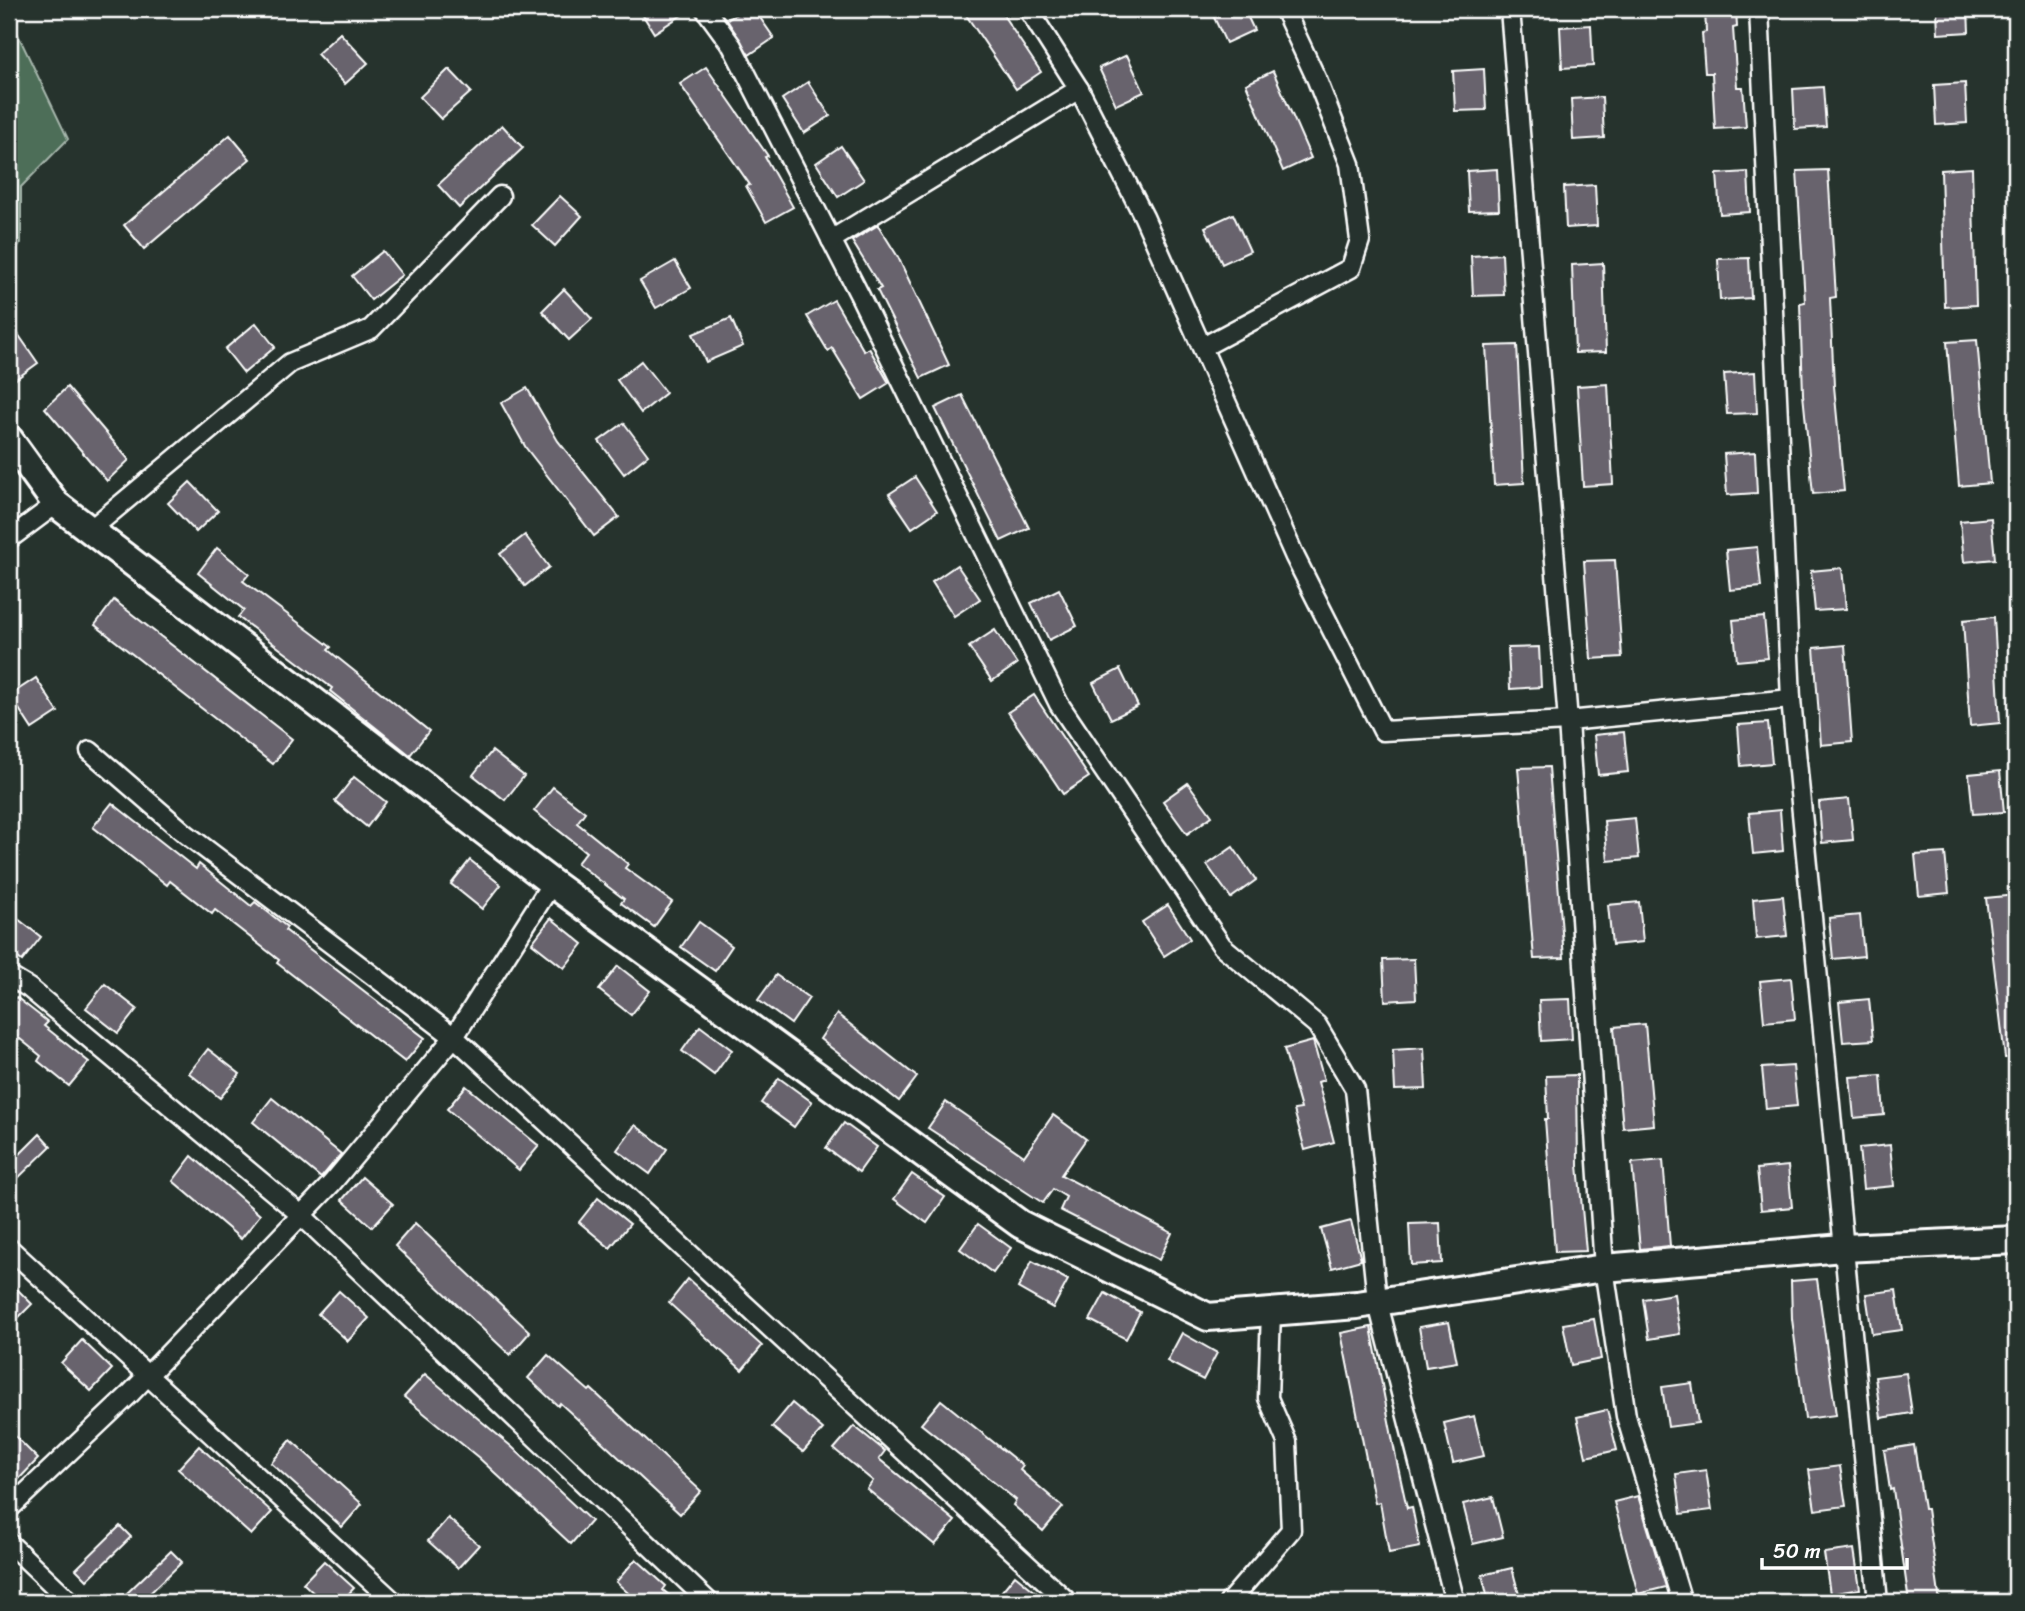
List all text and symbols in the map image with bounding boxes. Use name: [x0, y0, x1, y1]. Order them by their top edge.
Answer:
scale bar: [1762, 1527, 1908, 1571]
text: 50 m: [1773, 1532, 1821, 1570]

